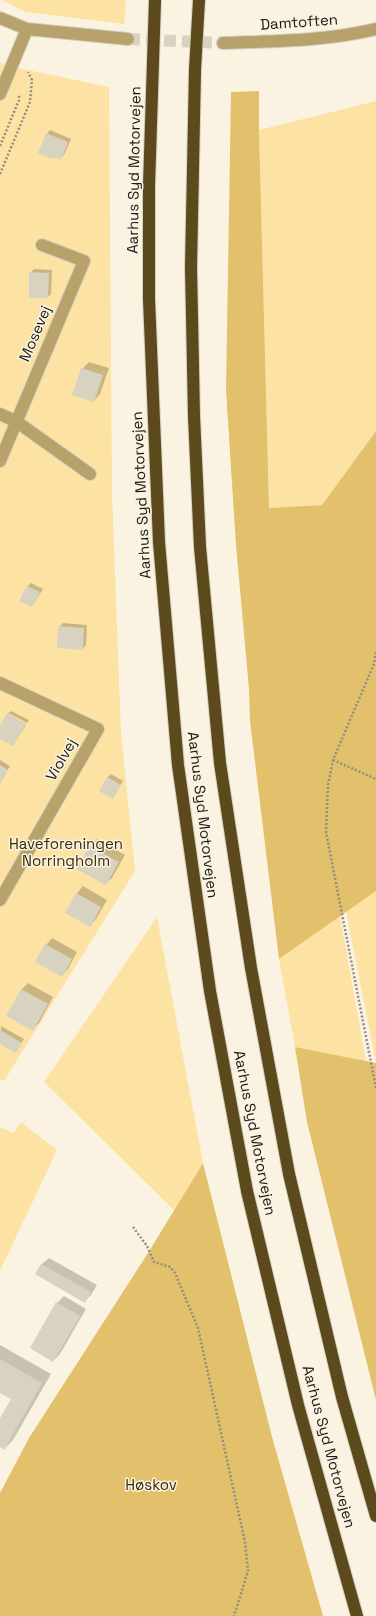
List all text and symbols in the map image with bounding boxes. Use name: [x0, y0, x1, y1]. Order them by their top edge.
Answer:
street label: Damtoften: [259, 11, 339, 35]
street label: Aarhus Syd Motorvejen: [125, 86, 145, 254]
street label: Mosevej: [16, 303, 56, 365]
street label: Aarhus Syd Motorvejen: [129, 411, 155, 579]
street label: Aarhus Syd Motorvejen: [183, 731, 221, 899]
street label: Violvej: [43, 735, 81, 785]
park label: Haveforeningen Norringholm: [9, 836, 123, 871]
street label: Aarhus Syd Motorvejen: [229, 1049, 279, 1217]
street label: Aarhus Syd Motorvejen: [298, 1364, 358, 1530]
park label: Høskov: [125, 1477, 177, 1495]

